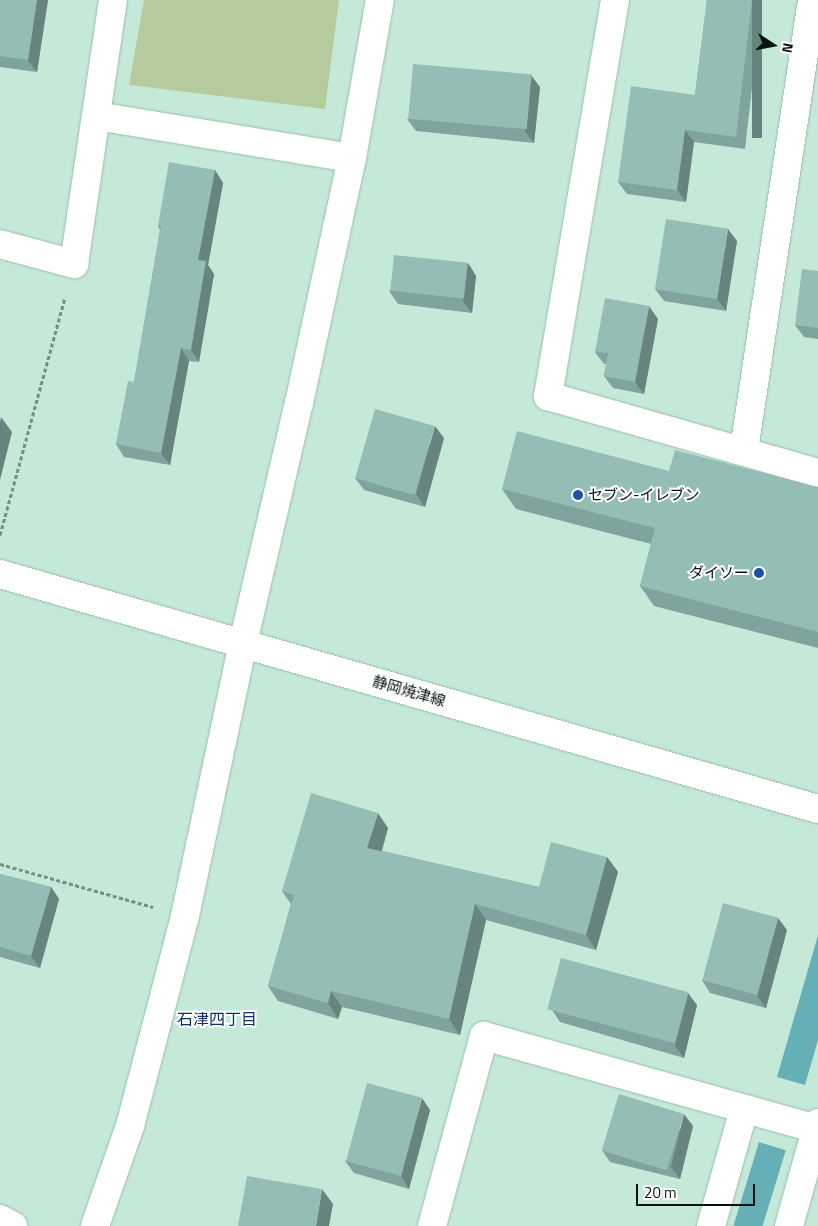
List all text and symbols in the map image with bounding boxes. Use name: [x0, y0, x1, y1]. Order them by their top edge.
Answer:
north arrow: [748, 20, 798, 70]
text: N: [777, 41, 799, 55]
place label: セブン-イレブン: [588, 486, 700, 504]
marker: セブン-イレブン: [572, 489, 584, 501]
place label: ダイソー: [689, 564, 749, 582]
marker: ダイソー: [753, 567, 765, 579]
street label: 静岡焼津線: [370, 672, 448, 710]
district label: 石津四丁目: [177, 1009, 257, 1029]
scale bar: [638, 1174, 757, 1206]
text: 20 m: [644, 1181, 677, 1204]

